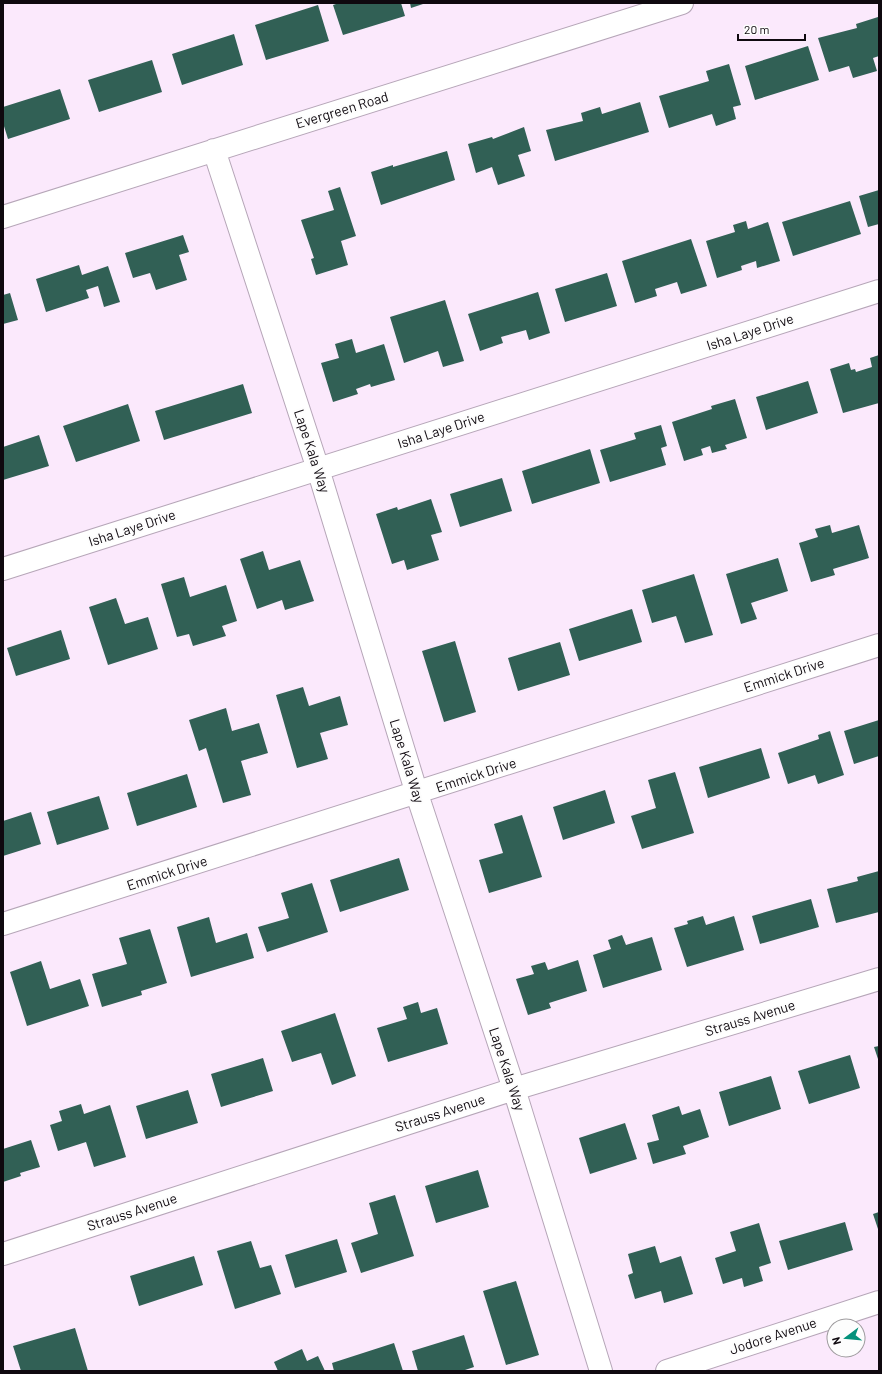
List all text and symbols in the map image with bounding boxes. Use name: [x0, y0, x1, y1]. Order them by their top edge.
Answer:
scale bar: [738, 16, 805, 42]
text: 20 m: [744, 22, 770, 36]
street label: Evergreen Road: [293, 87, 390, 132]
street label: Isha Laye Drive: [704, 309, 796, 354]
street label: Lape Kala Way: [291, 407, 334, 495]
street label: Isha Laye Drive: [395, 407, 487, 452]
street label: Isha Laye Drive: [86, 505, 178, 550]
street label: Emmick Drive: [742, 654, 826, 696]
street label: Lape Kala Way: [387, 717, 428, 805]
street label: Emmick Drive: [434, 754, 518, 796]
street label: Emmick Drive: [125, 852, 209, 894]
street label: Strauss Avenue: [703, 996, 797, 1039]
street label: Lape Kala Way: [486, 1025, 529, 1113]
street label: Strauss Avenue: [393, 1090, 487, 1135]
street label: Strauss Avenue: [85, 1189, 179, 1234]
street label: Jodore Avenue: [727, 1313, 819, 1358]
north arrow: [826, 1318, 866, 1358]
text: N: [829, 1336, 843, 1346]

